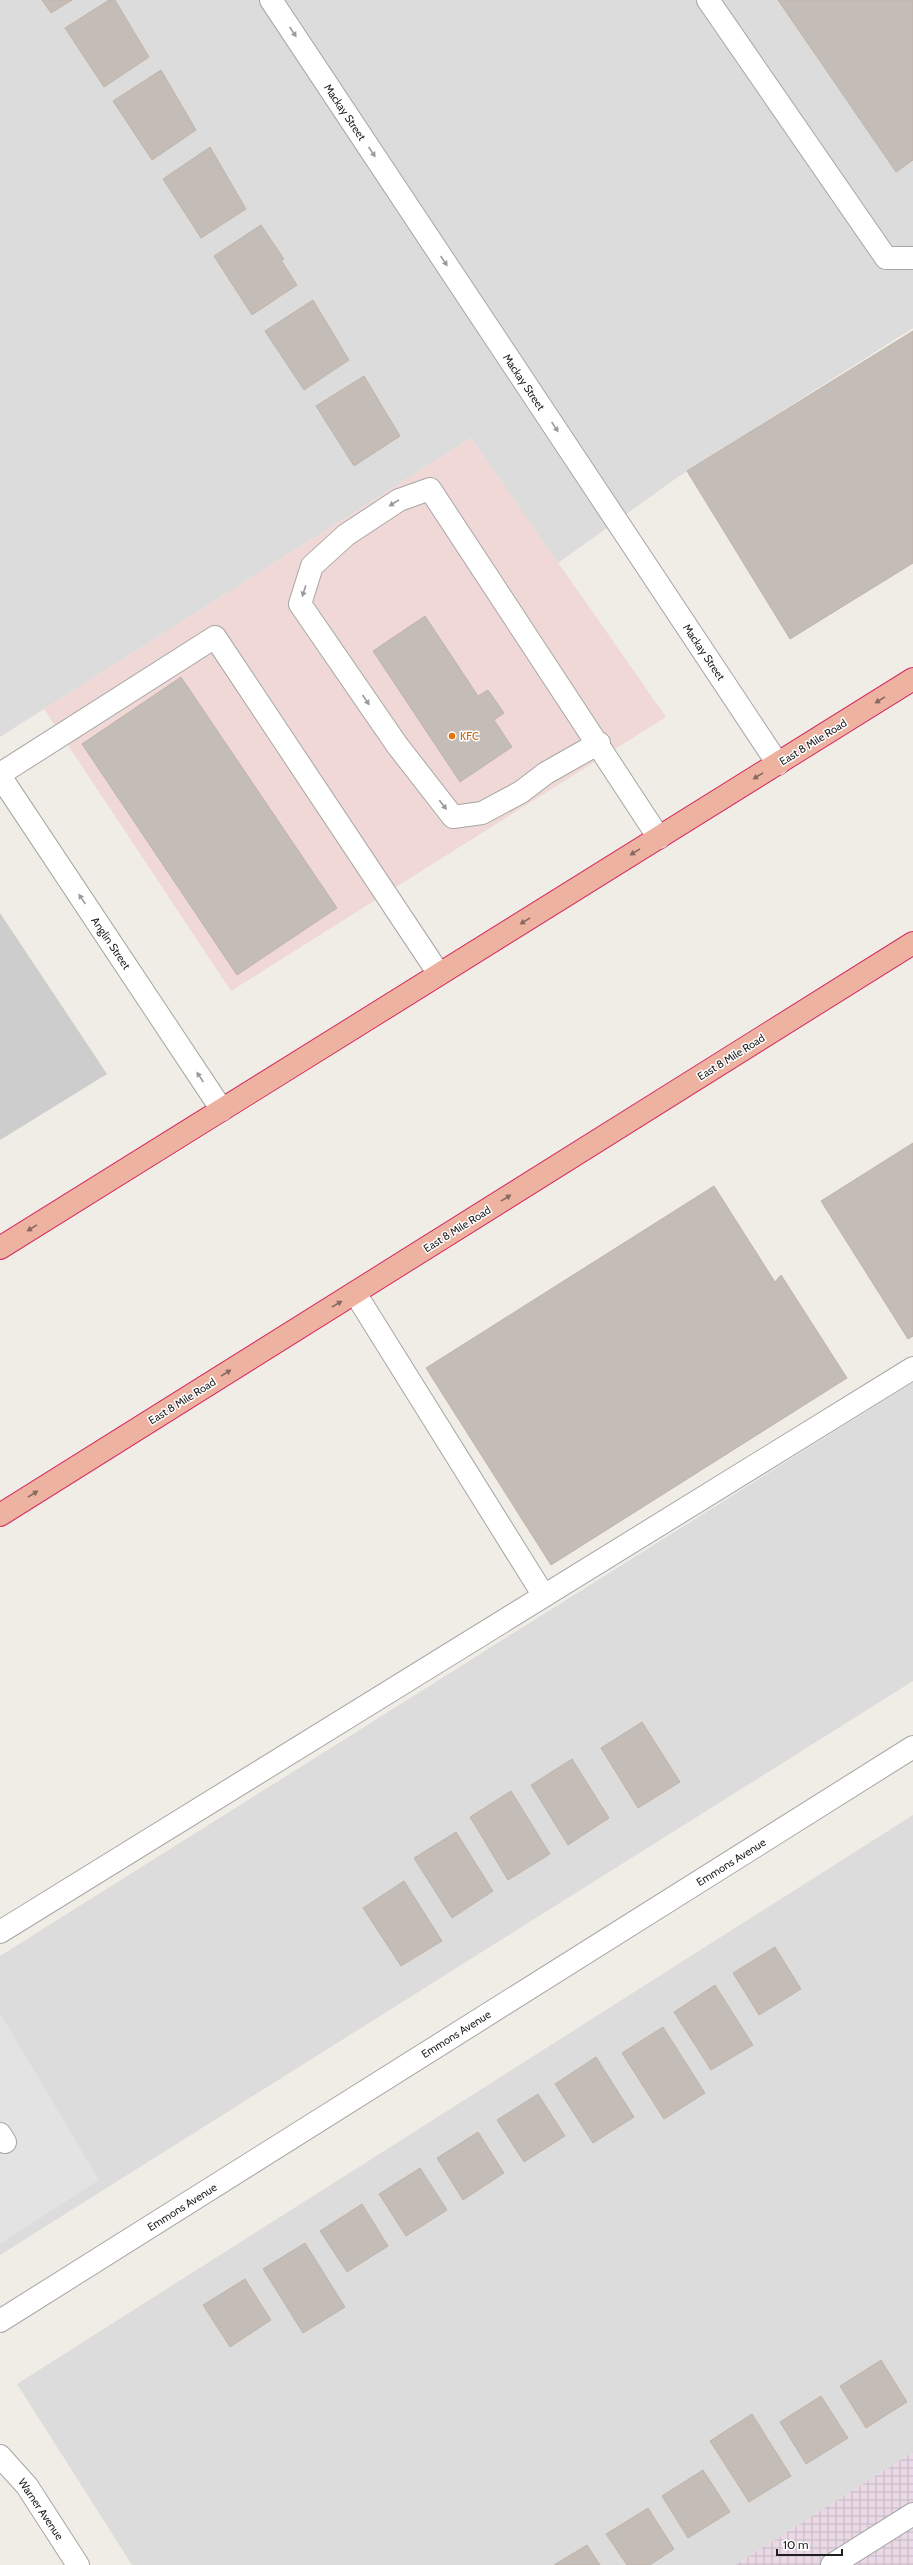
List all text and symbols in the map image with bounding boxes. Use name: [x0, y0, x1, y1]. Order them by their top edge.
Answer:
one-way arrow: [289, 27, 296, 38]
street label: Mackay Street: [321, 81, 369, 143]
one-way arrow: [368, 147, 376, 158]
one-way arrow: [440, 256, 448, 266]
street label: Mackay Street: [500, 351, 548, 413]
one-way arrow: [551, 422, 559, 433]
one-way arrow: [388, 500, 400, 507]
one-way arrow: [301, 586, 307, 598]
street label: Mackay Street: [680, 621, 728, 683]
one-way arrow: [362, 695, 370, 705]
one-way arrow: [875, 696, 885, 704]
street label: East 8 Mile Road: [777, 716, 849, 768]
place label: KFC: [460, 729, 479, 743]
marker: KFC: [447, 731, 457, 741]
one-way arrow: [752, 773, 764, 780]
one-way arrow: [439, 799, 448, 810]
one-way arrow: [629, 849, 641, 856]
one-way arrow: [78, 893, 85, 905]
street label: Anglin Street: [88, 914, 134, 972]
one-way arrow: [519, 917, 531, 924]
street label: East 8 Mile Road: [695, 1031, 767, 1083]
one-way arrow: [196, 1072, 204, 1082]
one-way arrow: [500, 1195, 512, 1202]
street label: East 8 Mile Road: [421, 1203, 493, 1255]
one-way arrow: [27, 1224, 37, 1232]
one-way arrow: [332, 1300, 342, 1308]
one-way arrow: [221, 1369, 231, 1377]
street label: East 8 Mile Road: [146, 1375, 218, 1427]
one-way arrow: [28, 1490, 38, 1498]
street label: Emmons Avenue: [694, 1835, 769, 1889]
street label: Emmons Avenue: [419, 2007, 494, 2061]
street label: Emmons Avenue: [145, 2180, 220, 2234]
street label: Warner Avenue: [15, 2476, 67, 2543]
scale bar: [777, 2531, 842, 2557]
text: 10 m: [783, 2537, 809, 2552]

